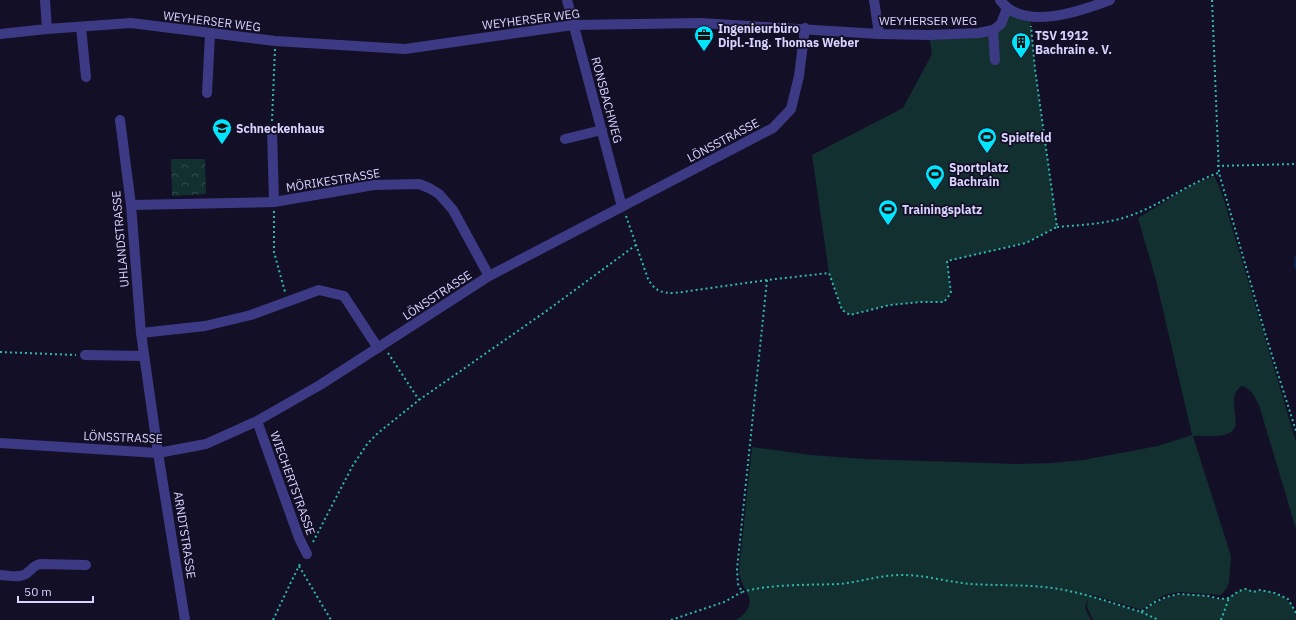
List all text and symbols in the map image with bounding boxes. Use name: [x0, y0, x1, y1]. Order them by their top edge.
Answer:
street label: WEYHERSER WEG: [481, 6, 581, 32]
street label: WEYHERSER WEG: [162, 8, 262, 34]
street label: WEYHERSER WEG: [879, 13, 977, 28]
place label: Ingenieurbüro Dipl.-Ing. Thomas Weber: [718, 21, 859, 50]
office icon: Ingenieurbüro Dipl.-Ing. Thomas Weber: [693, 24, 715, 52]
place label: TSV 1912 Bachrain e. V.: [1035, 28, 1112, 57]
building icon: TSV 1912 Bachrain e. V.: [1010, 31, 1032, 59]
street label: RONSBACHWEG: [588, 55, 626, 145]
street label: LÖNSSTRASSE: [684, 115, 762, 165]
school or university icon: Schneckenhaus: [211, 117, 233, 145]
place label: Schneckenhaus: [236, 121, 325, 136]
sports icon: Spielfeld: [976, 126, 998, 154]
place label: Spielfeld: [1001, 130, 1052, 145]
place label: Sportplatz Bachrain: [949, 160, 1009, 189]
sports icon: Sportplatz Bachrain: [924, 163, 946, 191]
street label: MÖRIKESTRASSE: [285, 165, 381, 195]
street label: UHLANDSTRASSE: [108, 190, 132, 288]
sports icon: Trainingsplatz: [877, 198, 899, 226]
place label: Trainingsplatz: [902, 202, 982, 217]
street label: LÖNSSTRASSE: [400, 267, 474, 323]
street label: LÖNSSTRASSE: [83, 428, 163, 446]
street label: WIECHERTSTRASSE: [267, 429, 319, 537]
street label: ARNDTSTRASSE: [171, 490, 199, 580]
scale bar: [18, 578, 93, 604]
text: 50 m: [24, 584, 52, 599]

